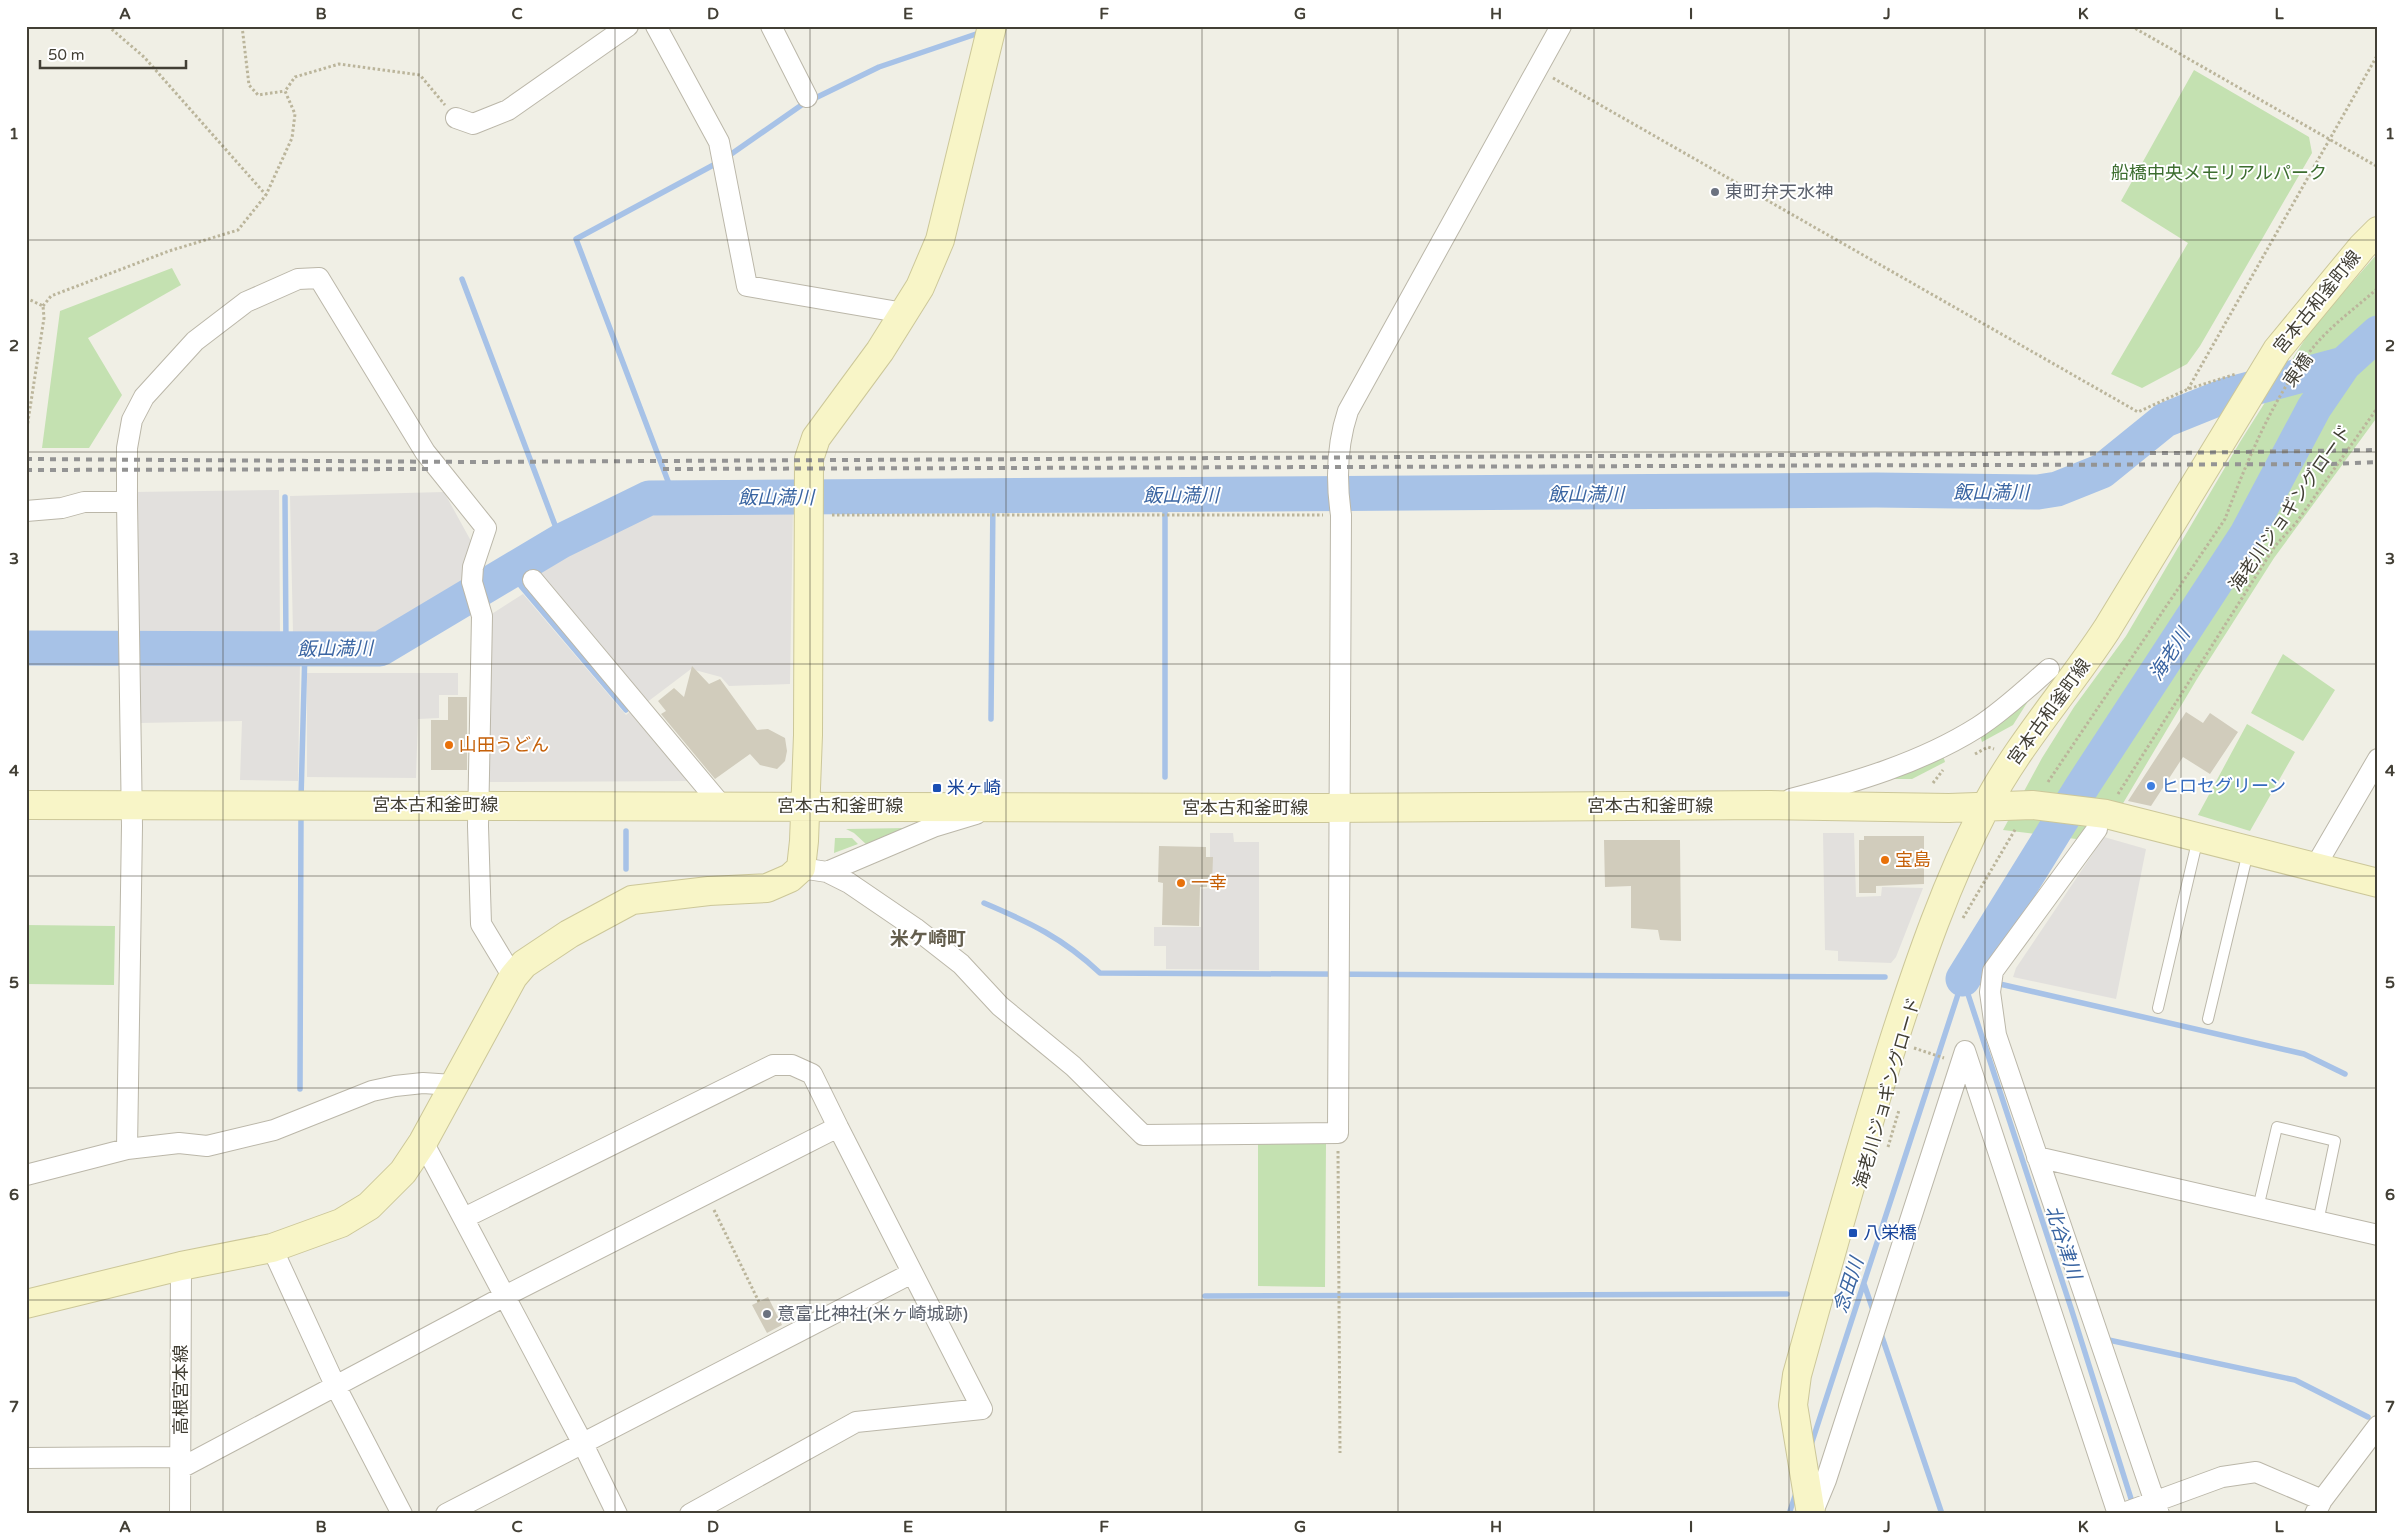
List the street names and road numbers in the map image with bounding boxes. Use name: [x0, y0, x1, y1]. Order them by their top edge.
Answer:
street label: 宮本古和釜町線: [2269, 246, 2365, 358]
street label: 東橋: [2279, 349, 2317, 391]
street label: 海老川ジョギングロード: [2224, 421, 2356, 595]
street label: 宮本古和釜町線: [2003, 655, 2095, 769]
street label: 宮本古和釜町線: [372, 794, 498, 816]
street label: 宮本古和釜町線: [777, 795, 903, 817]
street label: 宮本古和釜町線: [1587, 795, 1713, 817]
street label: 宮本古和釜町線: [1182, 797, 1308, 819]
street label: 海老川ジョギングロード: [1849, 995, 1925, 1191]
street label: 高根宮本線: [170, 1345, 192, 1435]

